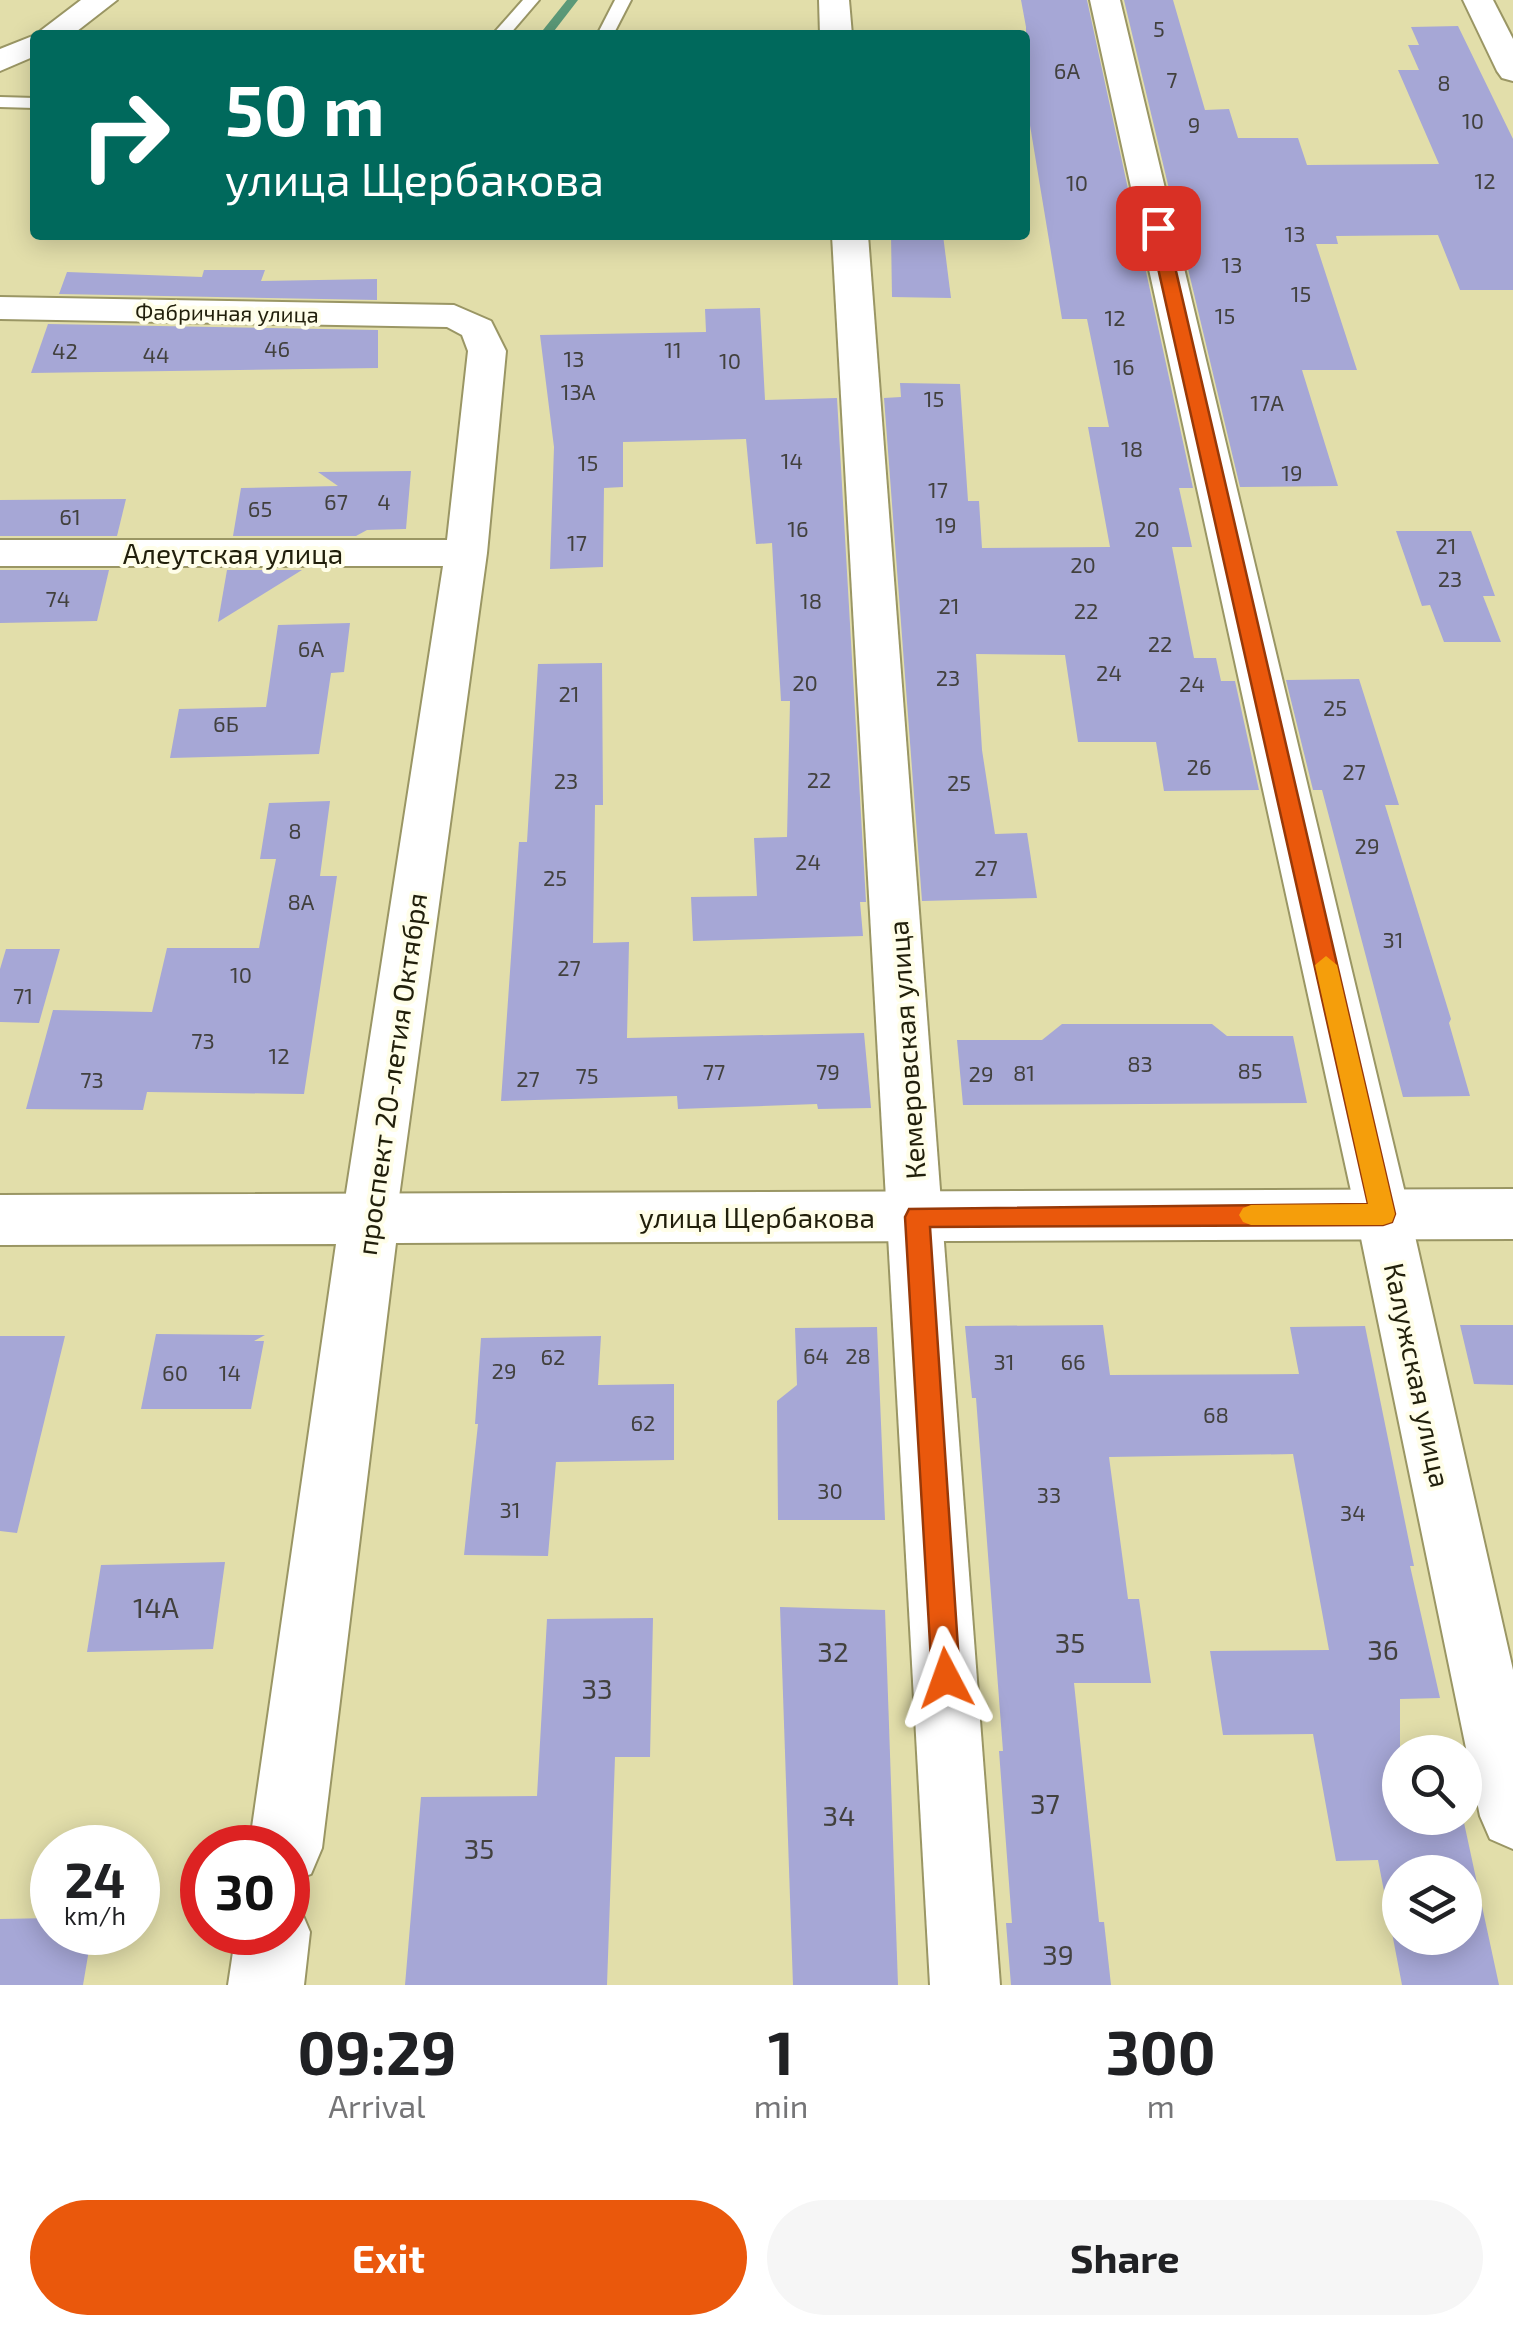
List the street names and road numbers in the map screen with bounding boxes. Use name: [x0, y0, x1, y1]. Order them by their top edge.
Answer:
street label: Фабричная улица: [135, 297, 319, 328]
street label: Алеутская улица: [123, 536, 343, 570]
street label: проспект 20-летия Октября: [349, 891, 433, 1257]
street label: Кемеровская улица: [880, 919, 932, 1181]
street label: улица Щербакова: [639, 1200, 875, 1234]
street label: Калужская улица: [1378, 1260, 1458, 1490]

